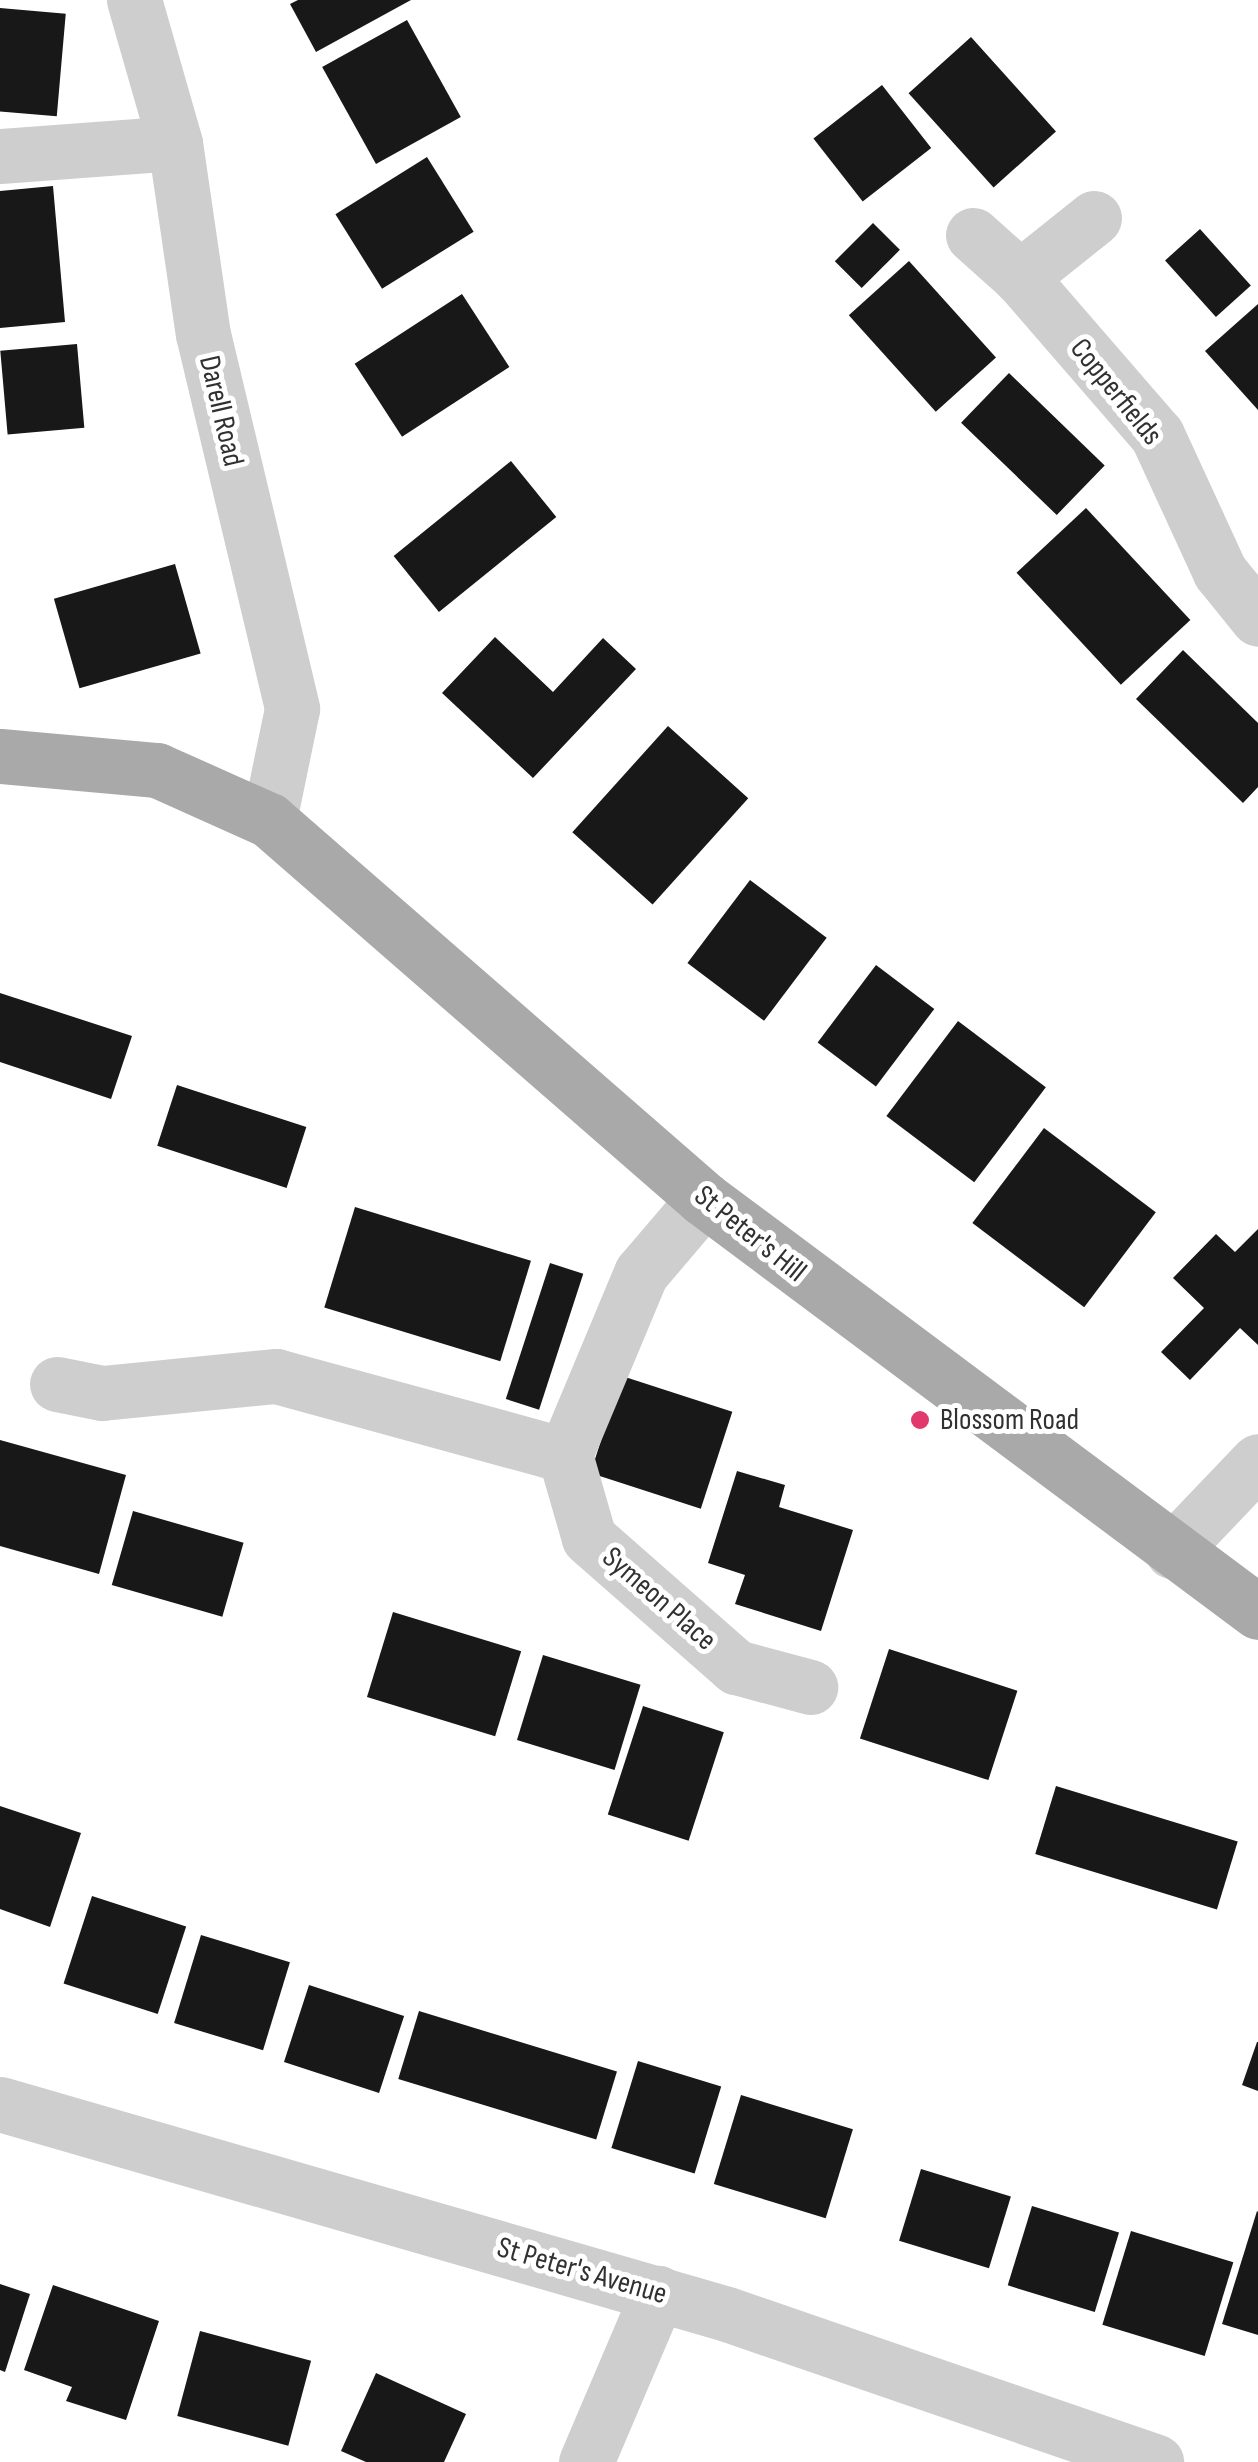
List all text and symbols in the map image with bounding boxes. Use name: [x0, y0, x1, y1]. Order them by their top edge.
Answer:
street label: Copperfields: [1062, 331, 1170, 453]
street label: Darell Road: [191, 352, 251, 470]
street label: St Peter's Hill: [687, 1178, 813, 1290]
place label: Blossom Road: [940, 1402, 1079, 1438]
marker: Blossom Road: [909, 1409, 931, 1431]
street label: Symeon Place: [595, 1540, 723, 1658]
street label: St Peter's Avenue: [493, 2230, 671, 2312]

